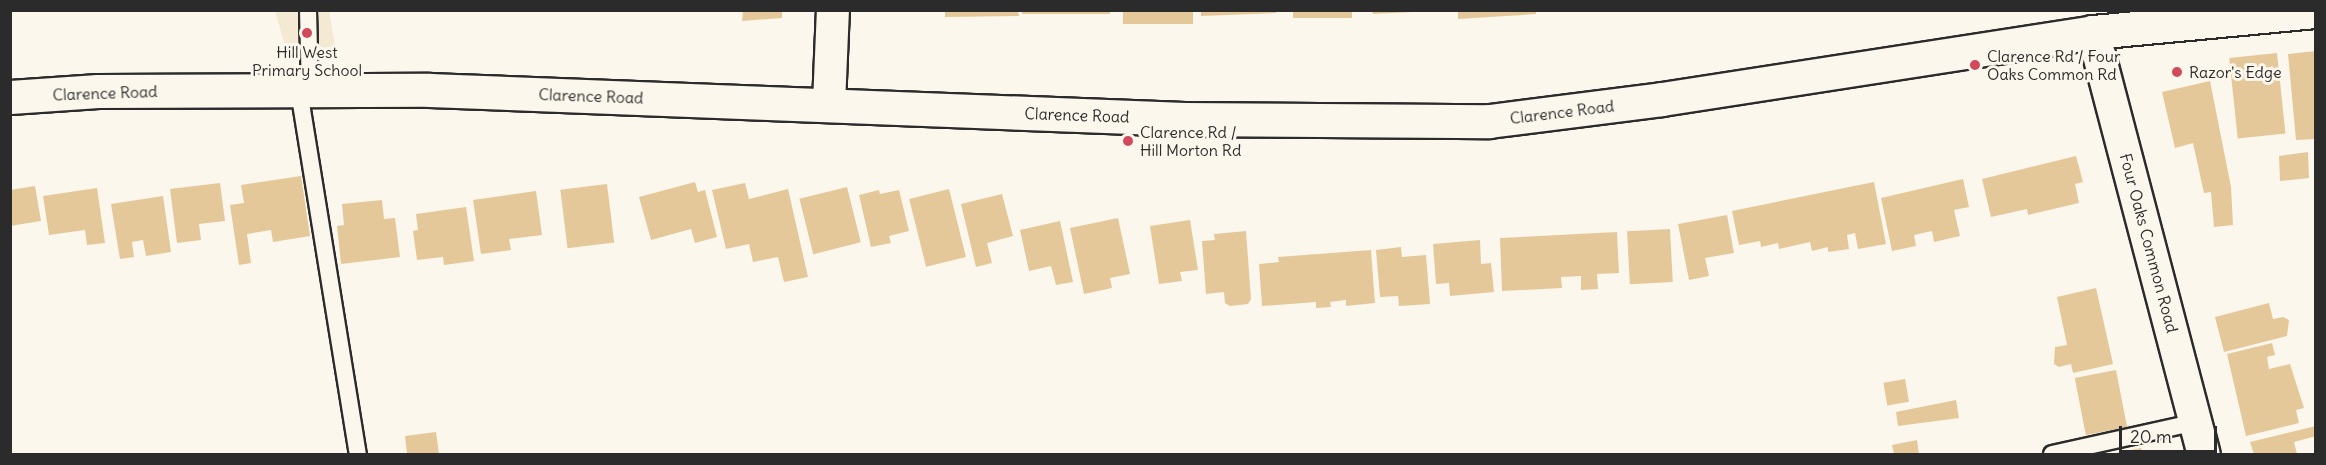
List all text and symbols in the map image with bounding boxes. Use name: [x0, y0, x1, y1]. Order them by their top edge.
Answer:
marker: Hill West Primary School: [300, 26, 314, 40]
place label: Hill West Primary School: [252, 42, 362, 80]
place label: Clarence Rd / Four Oaks Common Rd: [1987, 46, 2121, 84]
marker: Clarence Rd / Four Oaks Common Rd: [1968, 58, 1982, 72]
place label: Razor's Edge: [2189, 62, 2282, 82]
marker: Razor's Edge: [2170, 65, 2184, 79]
street label: Clarence Road: [52, 82, 158, 104]
street label: Clarence Road: [538, 85, 644, 107]
street label: Clarence Road: [1509, 96, 1615, 128]
street label: Clarence Road: [1024, 104, 1130, 126]
place label: Clarence Rd / Hill Morton Rd: [1140, 122, 1241, 160]
marker: Clarence Rd / Hill Morton Rd: [1121, 134, 1135, 148]
street label: Four Oaks Common Road: [2116, 151, 2182, 335]
scale bar: [2122, 414, 2220, 452]
text: 20 m: [2130, 425, 2172, 448]

